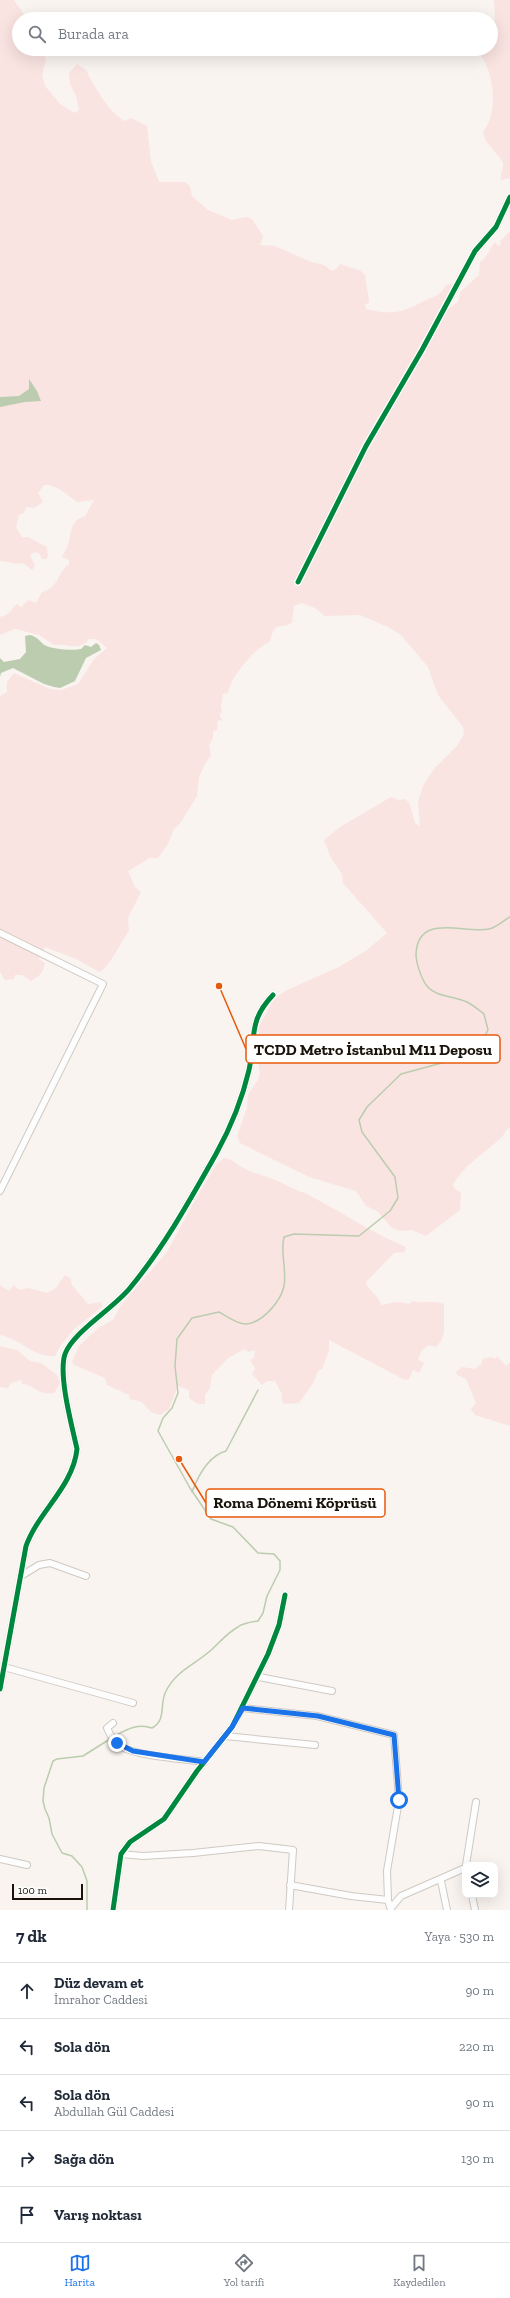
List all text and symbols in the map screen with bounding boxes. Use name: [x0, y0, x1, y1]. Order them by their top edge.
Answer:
search box: [12, 12, 498, 56]
icon: search: [26, 23, 48, 45]
text: Burada ara: [58, 25, 129, 43]
callout: TCDD Metro İstanbul M11 Deposu: [246, 1035, 500, 1063]
text: TCDD Metro İstanbul M11 Deposu: [254, 1040, 493, 1059]
callout: Roma Dönemi Köprüsü: [206, 1489, 385, 1517]
text: Roma Dönemi Köprüsü: [213, 1493, 377, 1512]
route end: [108, 1734, 126, 1752]
route start: [390, 1791, 408, 1809]
map controls: [462, 1862, 498, 1898]
button: layers: [462, 1862, 498, 1898]
scale bar: [12, 1882, 83, 1901]
text: 100 m: [18, 1884, 47, 1897]
text: 7 dk: [16, 1926, 47, 1946]
text: Yaya · 530 m: [425, 1929, 494, 1944]
text: Düz devam et: [54, 1974, 143, 1992]
icon: ahead: [16, 1980, 38, 2002]
text: 90 m: [465, 1983, 494, 1998]
text: İmrahor Caddesi: [54, 1992, 148, 2007]
icon: left: [16, 2036, 38, 2058]
text: Sola dön: [54, 2038, 110, 2056]
text: 220 m: [459, 2039, 494, 2054]
text: Sola dön: [54, 2086, 110, 2104]
icon: left: [16, 2092, 38, 2114]
text: 90 m: [465, 2095, 494, 2110]
text: Abdullah Gül Caddesi: [54, 2104, 174, 2119]
icon: right: [16, 2148, 38, 2170]
text: Sağa dön: [54, 2150, 114, 2168]
text: 130 m: [461, 2151, 494, 2166]
icon: arrive: [16, 2204, 38, 2226]
text: Varış noktası: [54, 2206, 142, 2224]
tab: Harita: [64, 2252, 95, 2289]
tab: Yol tarifi: [224, 2252, 264, 2289]
tab: Kaydedilen: [393, 2252, 446, 2289]

